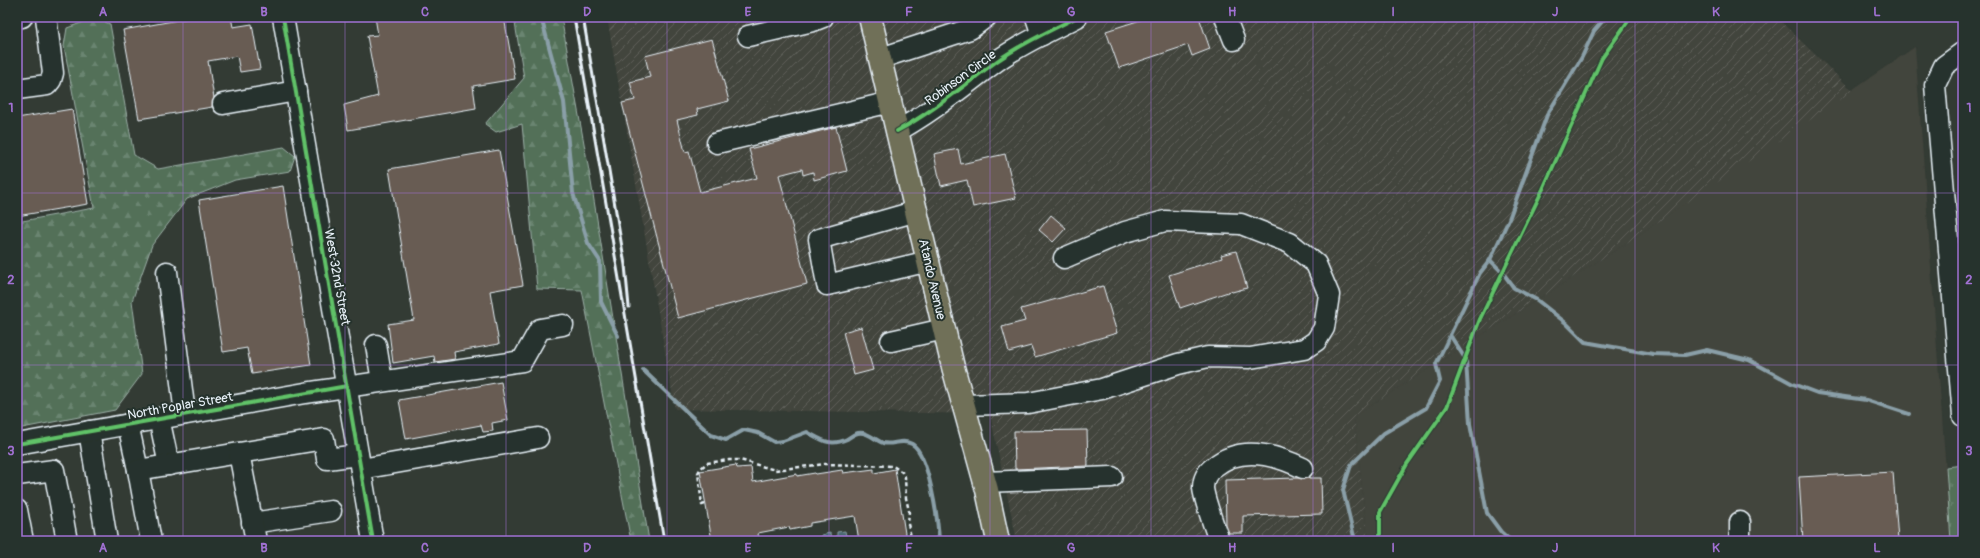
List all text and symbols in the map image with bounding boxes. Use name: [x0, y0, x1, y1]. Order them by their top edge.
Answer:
text: A: [99, 4, 108, 20]
text: B: [260, 4, 268, 20]
text: C: [421, 4, 429, 20]
text: D: [583, 4, 591, 20]
text: E: [745, 4, 752, 20]
text: F: [905, 4, 913, 20]
text: G: [1067, 4, 1076, 20]
text: H: [1228, 4, 1236, 20]
text: I: [1391, 4, 1395, 20]
text: J: [1552, 4, 1558, 20]
text: K: [1712, 4, 1720, 20]
text: L: [1873, 4, 1881, 20]
street label: Robinson Circle: [922, 46, 1000, 109]
text: 1: [8, 100, 14, 116]
text: 1: [1966, 100, 1972, 116]
street label: West 32nd Street: [321, 228, 354, 327]
street label: Atando Avenue: [915, 237, 949, 322]
text: 2: [7, 272, 15, 288]
text: 2: [1965, 272, 1973, 288]
street label: North Poplar Street: [126, 389, 235, 423]
text: 3: [7, 443, 15, 459]
text: 3: [1965, 443, 1973, 459]
text: A: [99, 540, 108, 556]
text: B: [260, 540, 268, 556]
text: C: [421, 540, 429, 556]
text: D: [583, 540, 591, 556]
text: E: [745, 540, 752, 556]
text: F: [905, 540, 913, 556]
text: G: [1067, 540, 1076, 556]
text: H: [1228, 540, 1236, 556]
text: I: [1391, 540, 1395, 556]
text: J: [1552, 540, 1558, 556]
text: K: [1712, 540, 1720, 556]
text: L: [1873, 540, 1881, 556]

